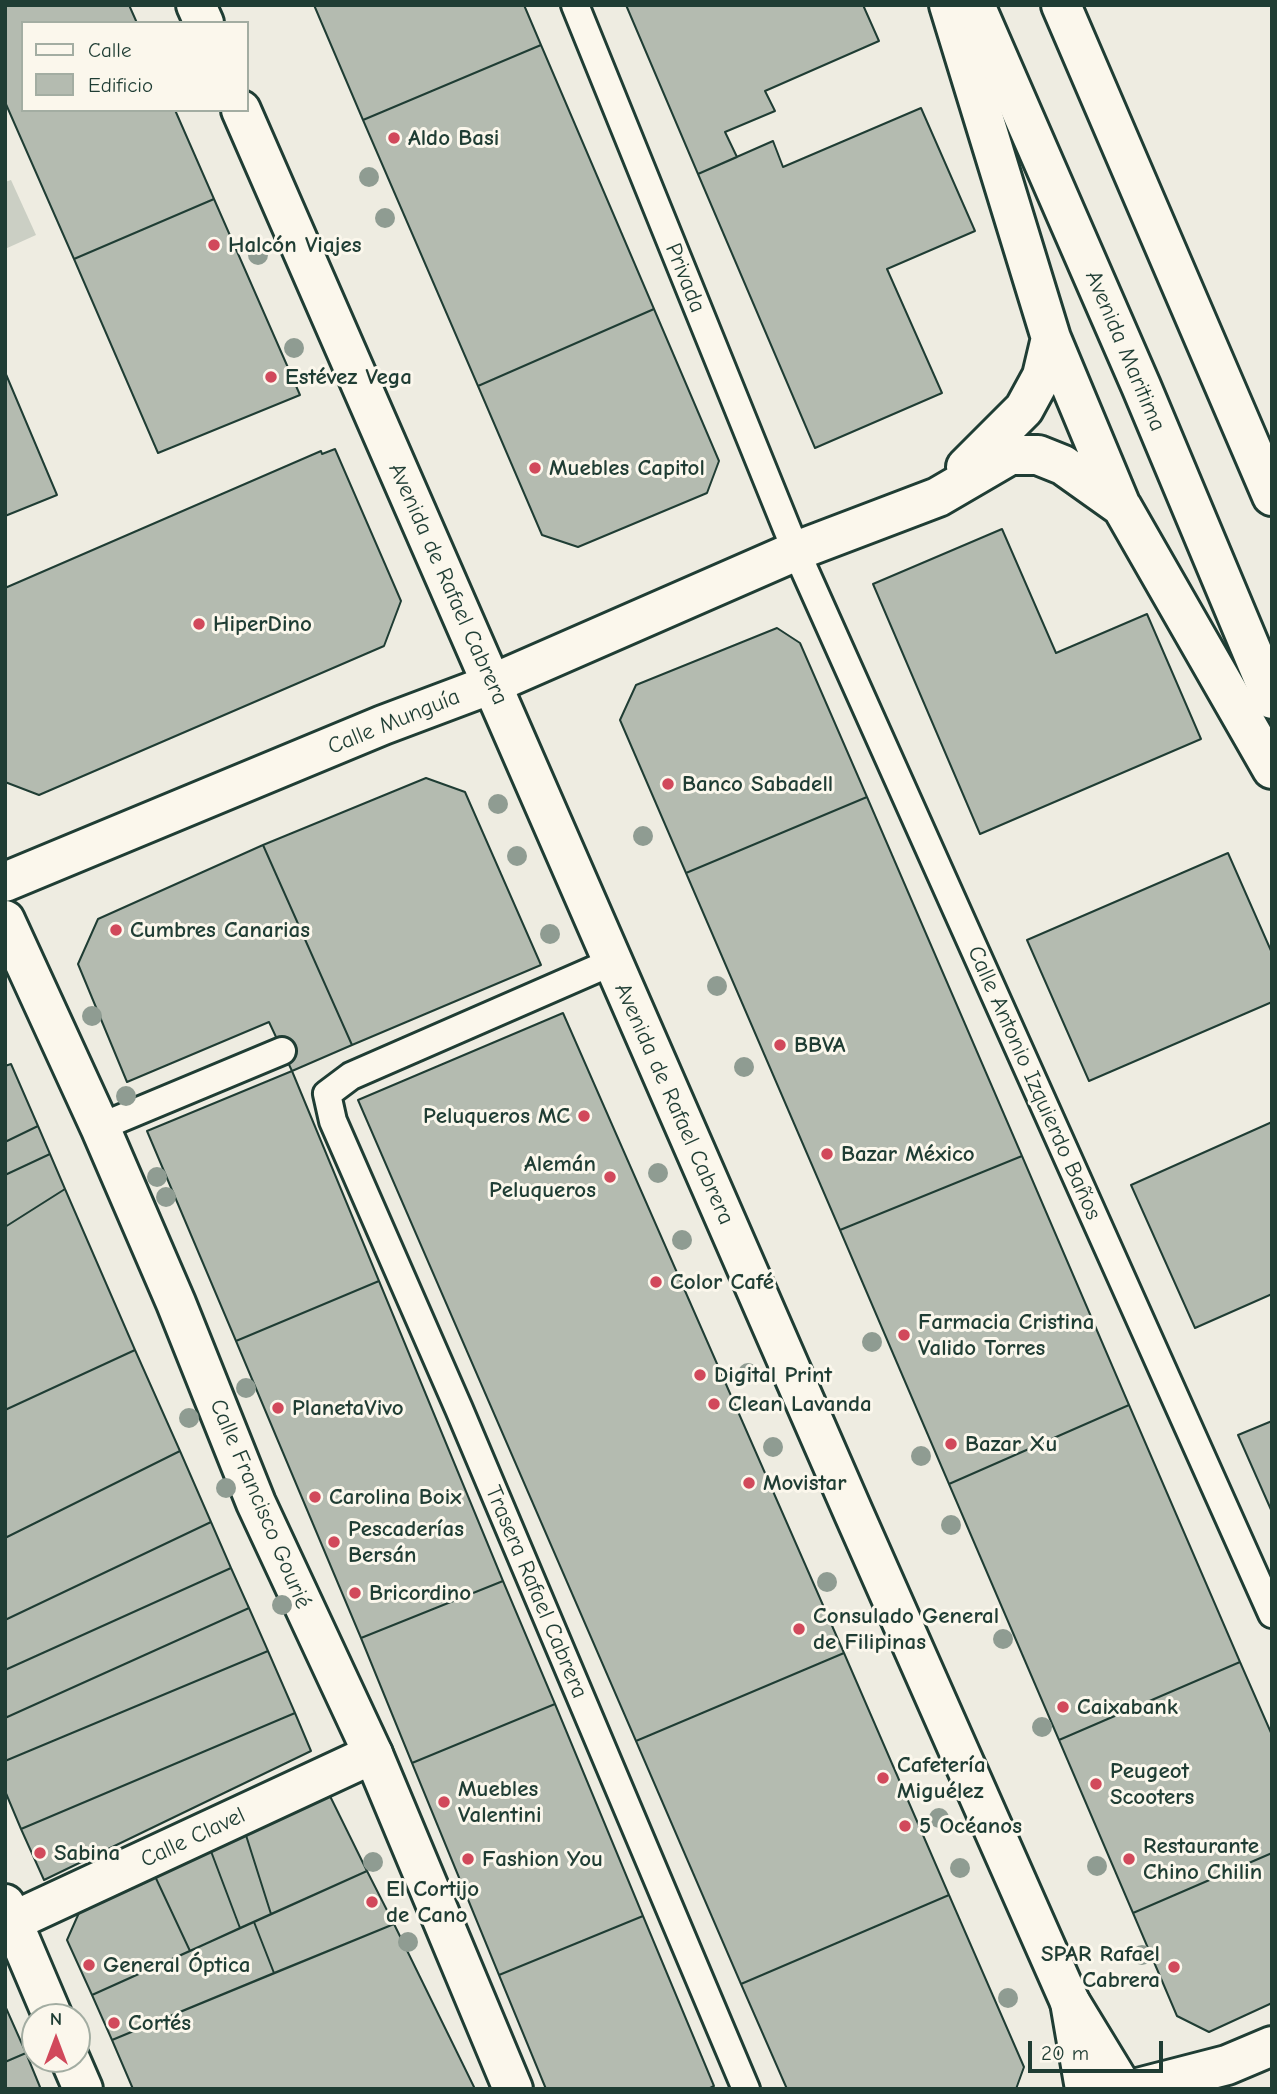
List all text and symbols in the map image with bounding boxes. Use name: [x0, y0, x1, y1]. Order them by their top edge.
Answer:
legend: [21, 21, 248, 112]
text: Calle: [88, 38, 131, 62]
text: Edificio: [88, 73, 153, 97]
place label: Aldo Basi: [408, 124, 499, 152]
marker: Aldo Basi: [386, 130, 402, 146]
place label: Halcón Viajes: [228, 231, 362, 259]
marker: Halcón Viajes: [206, 237, 222, 253]
street label: Privada: [659, 239, 711, 317]
street label: Avenida Maritima: [1079, 266, 1171, 436]
place label: Estévez Vega: [285, 363, 412, 391]
marker: Estévez Vega: [263, 369, 279, 385]
place label: Muebles Capitol: [549, 454, 705, 482]
street label: Avenida de Rafael Cabrera: [382, 459, 514, 709]
marker: Muebles Capitol: [527, 460, 543, 476]
place label: HiperDino: [213, 610, 312, 638]
marker: HiperDino: [191, 616, 207, 632]
street label: Calle Munguía: [324, 683, 464, 761]
place label: Banco Sabadell: [682, 770, 833, 798]
marker: Banco Sabadell: [660, 776, 676, 792]
place label: Cumbres Canarias: [130, 916, 310, 944]
marker: Cumbres Canarias: [108, 922, 124, 938]
street label: Calle Antonio Izquierdo Baños: [961, 942, 1107, 1224]
street label: Avenida de Rafael Cabrera: [608, 979, 740, 1229]
place label: BBVA: [794, 1031, 846, 1059]
marker: BBVA: [772, 1037, 788, 1053]
place label: Peluqueros MC: [423, 1102, 570, 1130]
marker: Peluqueros MC: [576, 1108, 592, 1124]
place label: Bazar México: [841, 1140, 975, 1168]
marker: Bazar México: [819, 1146, 835, 1162]
place label: Alemán Peluqueros: [489, 1150, 596, 1204]
marker: Alemán Peluqueros: [602, 1169, 618, 1185]
place label: Color Café: [670, 1268, 774, 1296]
marker: Color Café: [648, 1274, 664, 1290]
place label: Farmacia Cristina Valido Torres: [918, 1308, 1094, 1362]
marker: Farmacia Cristina Valido Torres: [896, 1327, 912, 1343]
place label: Digital Print: [714, 1361, 832, 1389]
marker: Digital Print: [692, 1367, 708, 1383]
place label: Clean Lavanda: [728, 1390, 872, 1418]
place label: PlanetaVivo: [292, 1394, 404, 1422]
street label: Calle Francisco Gourié: [203, 1395, 317, 1613]
marker: Clean Lavanda: [706, 1396, 722, 1412]
marker: PlanetaVivo: [270, 1400, 286, 1416]
place label: Bazar Xu: [965, 1430, 1058, 1458]
marker: Bazar Xu: [943, 1436, 959, 1452]
place label: Movistar: [763, 1469, 846, 1497]
marker: Movistar: [741, 1475, 757, 1491]
street label: Trasera Rafael Cabrera: [479, 1482, 593, 1702]
place label: Carolina Boix: [329, 1483, 462, 1511]
marker: Carolina Boix: [307, 1489, 323, 1505]
place label: Pescaderías Bersán: [348, 1515, 464, 1569]
marker: Pescaderías Bersán: [326, 1534, 342, 1550]
place label: Bricordino: [369, 1579, 471, 1607]
marker: Bricordino: [347, 1585, 363, 1601]
place label: Consulado General de Filipinas: [813, 1602, 999, 1656]
marker: Consulado General de Filipinas: [791, 1621, 807, 1637]
place label: Caixabank: [1077, 1693, 1178, 1721]
marker: Caixabank: [1055, 1699, 1071, 1715]
place label: Cafetería Miguélez: [897, 1751, 986, 1805]
place label: Peugeot Scooters: [1110, 1757, 1194, 1811]
marker: Cafetería Miguélez: [875, 1770, 891, 1786]
place label: Muebles Valentini: [458, 1775, 542, 1829]
marker: Peugeot Scooters: [1088, 1776, 1104, 1792]
marker: Muebles Valentini: [436, 1794, 452, 1810]
street label: Calle Clavel: [136, 1802, 250, 1874]
place label: 5 Océanos: [919, 1812, 1022, 1840]
marker: 5 Océanos: [897, 1818, 913, 1834]
place label: Restaurante Chino Chilin: [1143, 1832, 1262, 1886]
place label: Sabina: [54, 1839, 120, 1867]
marker: Sabina: [32, 1845, 48, 1861]
place label: Fashion You: [482, 1845, 603, 1873]
marker: Fashion You: [460, 1851, 476, 1867]
marker: Restaurante Chino Chilin: [1121, 1851, 1137, 1867]
place label: El Cortijo de Cano: [386, 1875, 479, 1929]
marker: El Cortijo de Cano: [364, 1894, 380, 1910]
place label: SPAR Rafael Cabrera: [1041, 1940, 1160, 1994]
place label: General Óptica: [103, 1951, 250, 1979]
marker: General Óptica: [81, 1957, 97, 1973]
marker: SPAR Rafael Cabrera: [1166, 1959, 1182, 1975]
north arrow: [21, 2003, 91, 2073]
text: N: [50, 2008, 62, 2030]
place label: Cortés: [128, 2009, 191, 2037]
marker: Cortés: [106, 2015, 122, 2031]
scale bar: [1032, 2028, 1167, 2072]
text: 20 m: [1041, 2041, 1089, 2065]

